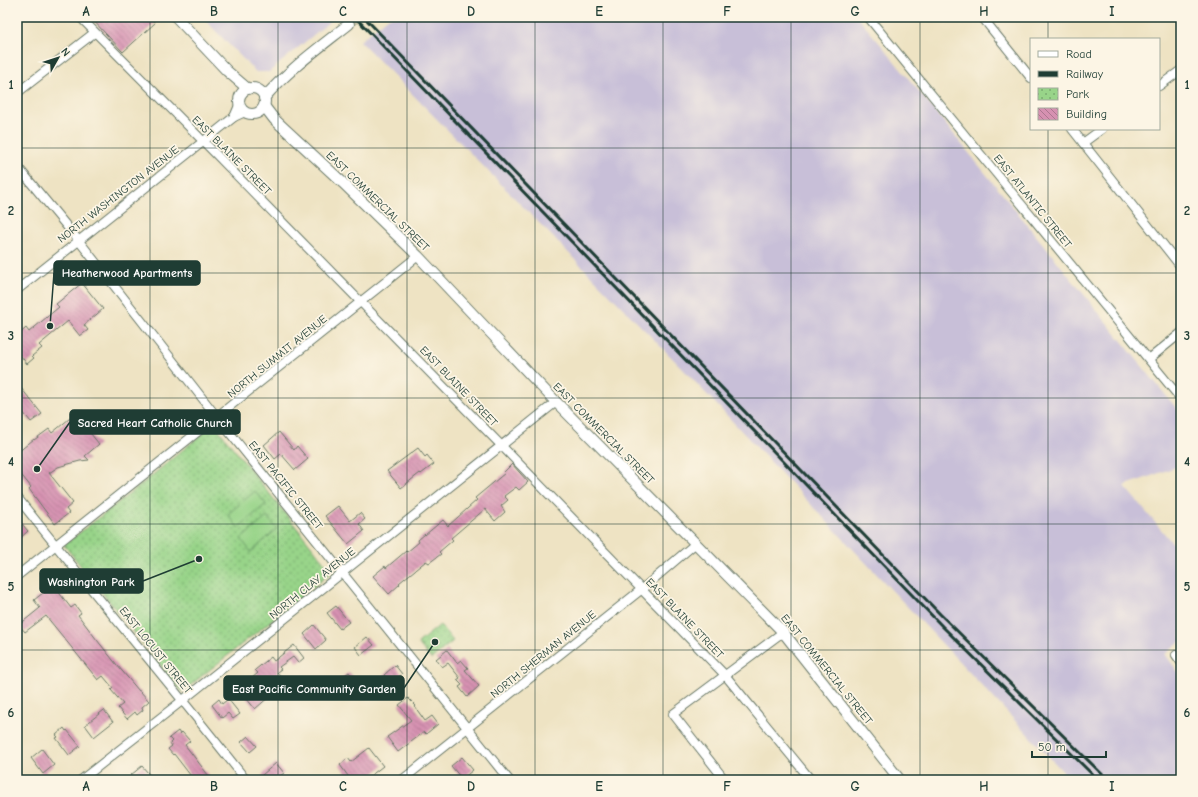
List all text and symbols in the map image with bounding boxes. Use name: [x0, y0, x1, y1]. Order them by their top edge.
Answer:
text: A: [82, 4, 90, 19]
text: B: [210, 4, 218, 19]
text: C: [339, 4, 347, 19]
text: D: [467, 4, 475, 19]
text: E: [595, 4, 603, 19]
text: F: [723, 4, 731, 19]
text: G: [850, 4, 860, 19]
text: H: [979, 4, 989, 19]
text: I: [1109, 4, 1115, 19]
north arrow: [38, 38, 78, 78]
legend: [1030, 38, 1160, 130]
text: N: [58, 45, 73, 59]
text: Road: [1066, 47, 1092, 61]
text: Railway: [1066, 67, 1104, 81]
text: 1: [8, 77, 14, 92]
text: 1: [1184, 77, 1190, 92]
text: Park: [1066, 87, 1089, 101]
text: Building: [1066, 107, 1107, 121]
street label: EAST BLAINE STREET: [189, 113, 274, 198]
street label: NORTH WASHINGTON AVENUE: [55, 143, 182, 246]
street label: EAST COMMERCIAL STREET: [324, 149, 432, 254]
street label: EAST ATLANTIC STREET: [991, 152, 1074, 251]
text: 2: [8, 203, 14, 218]
text: 2: [1184, 203, 1190, 218]
callout: Heatherwood Apartments: [54, 261, 200, 285]
text: Heatherwood Apartments: [62, 266, 192, 280]
street label: NORTH SUMMIT AVENUE: [225, 312, 330, 400]
text: 3: [8, 328, 14, 343]
text: 3: [1184, 328, 1190, 343]
street label: EAST BLAINE STREET: [417, 344, 500, 429]
street label: EAST COMMERCIAL STREET: [550, 380, 657, 487]
callout: Sacred Heart Catholic Church: [70, 410, 240, 434]
text: Sacred Heart Catholic Church: [78, 416, 232, 430]
street label: EAST PACIFIC STREET: [246, 439, 325, 532]
text: 4: [8, 454, 14, 469]
text: 4: [1184, 454, 1190, 469]
street label: NORTH CLAY AVENUE: [267, 545, 358, 622]
callout: Washington Park: [40, 569, 143, 593]
text: Washington Park: [47, 575, 135, 589]
street label: EAST BLAINE STREET: [643, 576, 726, 661]
text: 5: [8, 579, 15, 594]
text: 5: [1184, 579, 1191, 594]
street label: EAST LOCUST STREET: [117, 604, 195, 697]
street label: NORTH SHERMAN AVENUE: [488, 608, 599, 701]
street label: EAST COMMERCIAL STREET: [778, 612, 875, 727]
callout: East Pacific Community Garden: [224, 676, 404, 700]
text: East Pacific Community Garden: [232, 682, 396, 696]
text: 6: [8, 705, 15, 720]
text: 6: [1184, 705, 1191, 720]
scale bar: [1032, 733, 1106, 759]
text: 50 m: [1038, 740, 1066, 754]
text: A: [82, 779, 90, 794]
text: B: [210, 779, 218, 794]
text: C: [339, 779, 347, 794]
text: D: [467, 779, 475, 794]
text: E: [595, 779, 603, 794]
text: F: [723, 779, 731, 794]
text: G: [850, 779, 860, 794]
text: H: [979, 779, 989, 794]
text: I: [1109, 779, 1115, 794]

